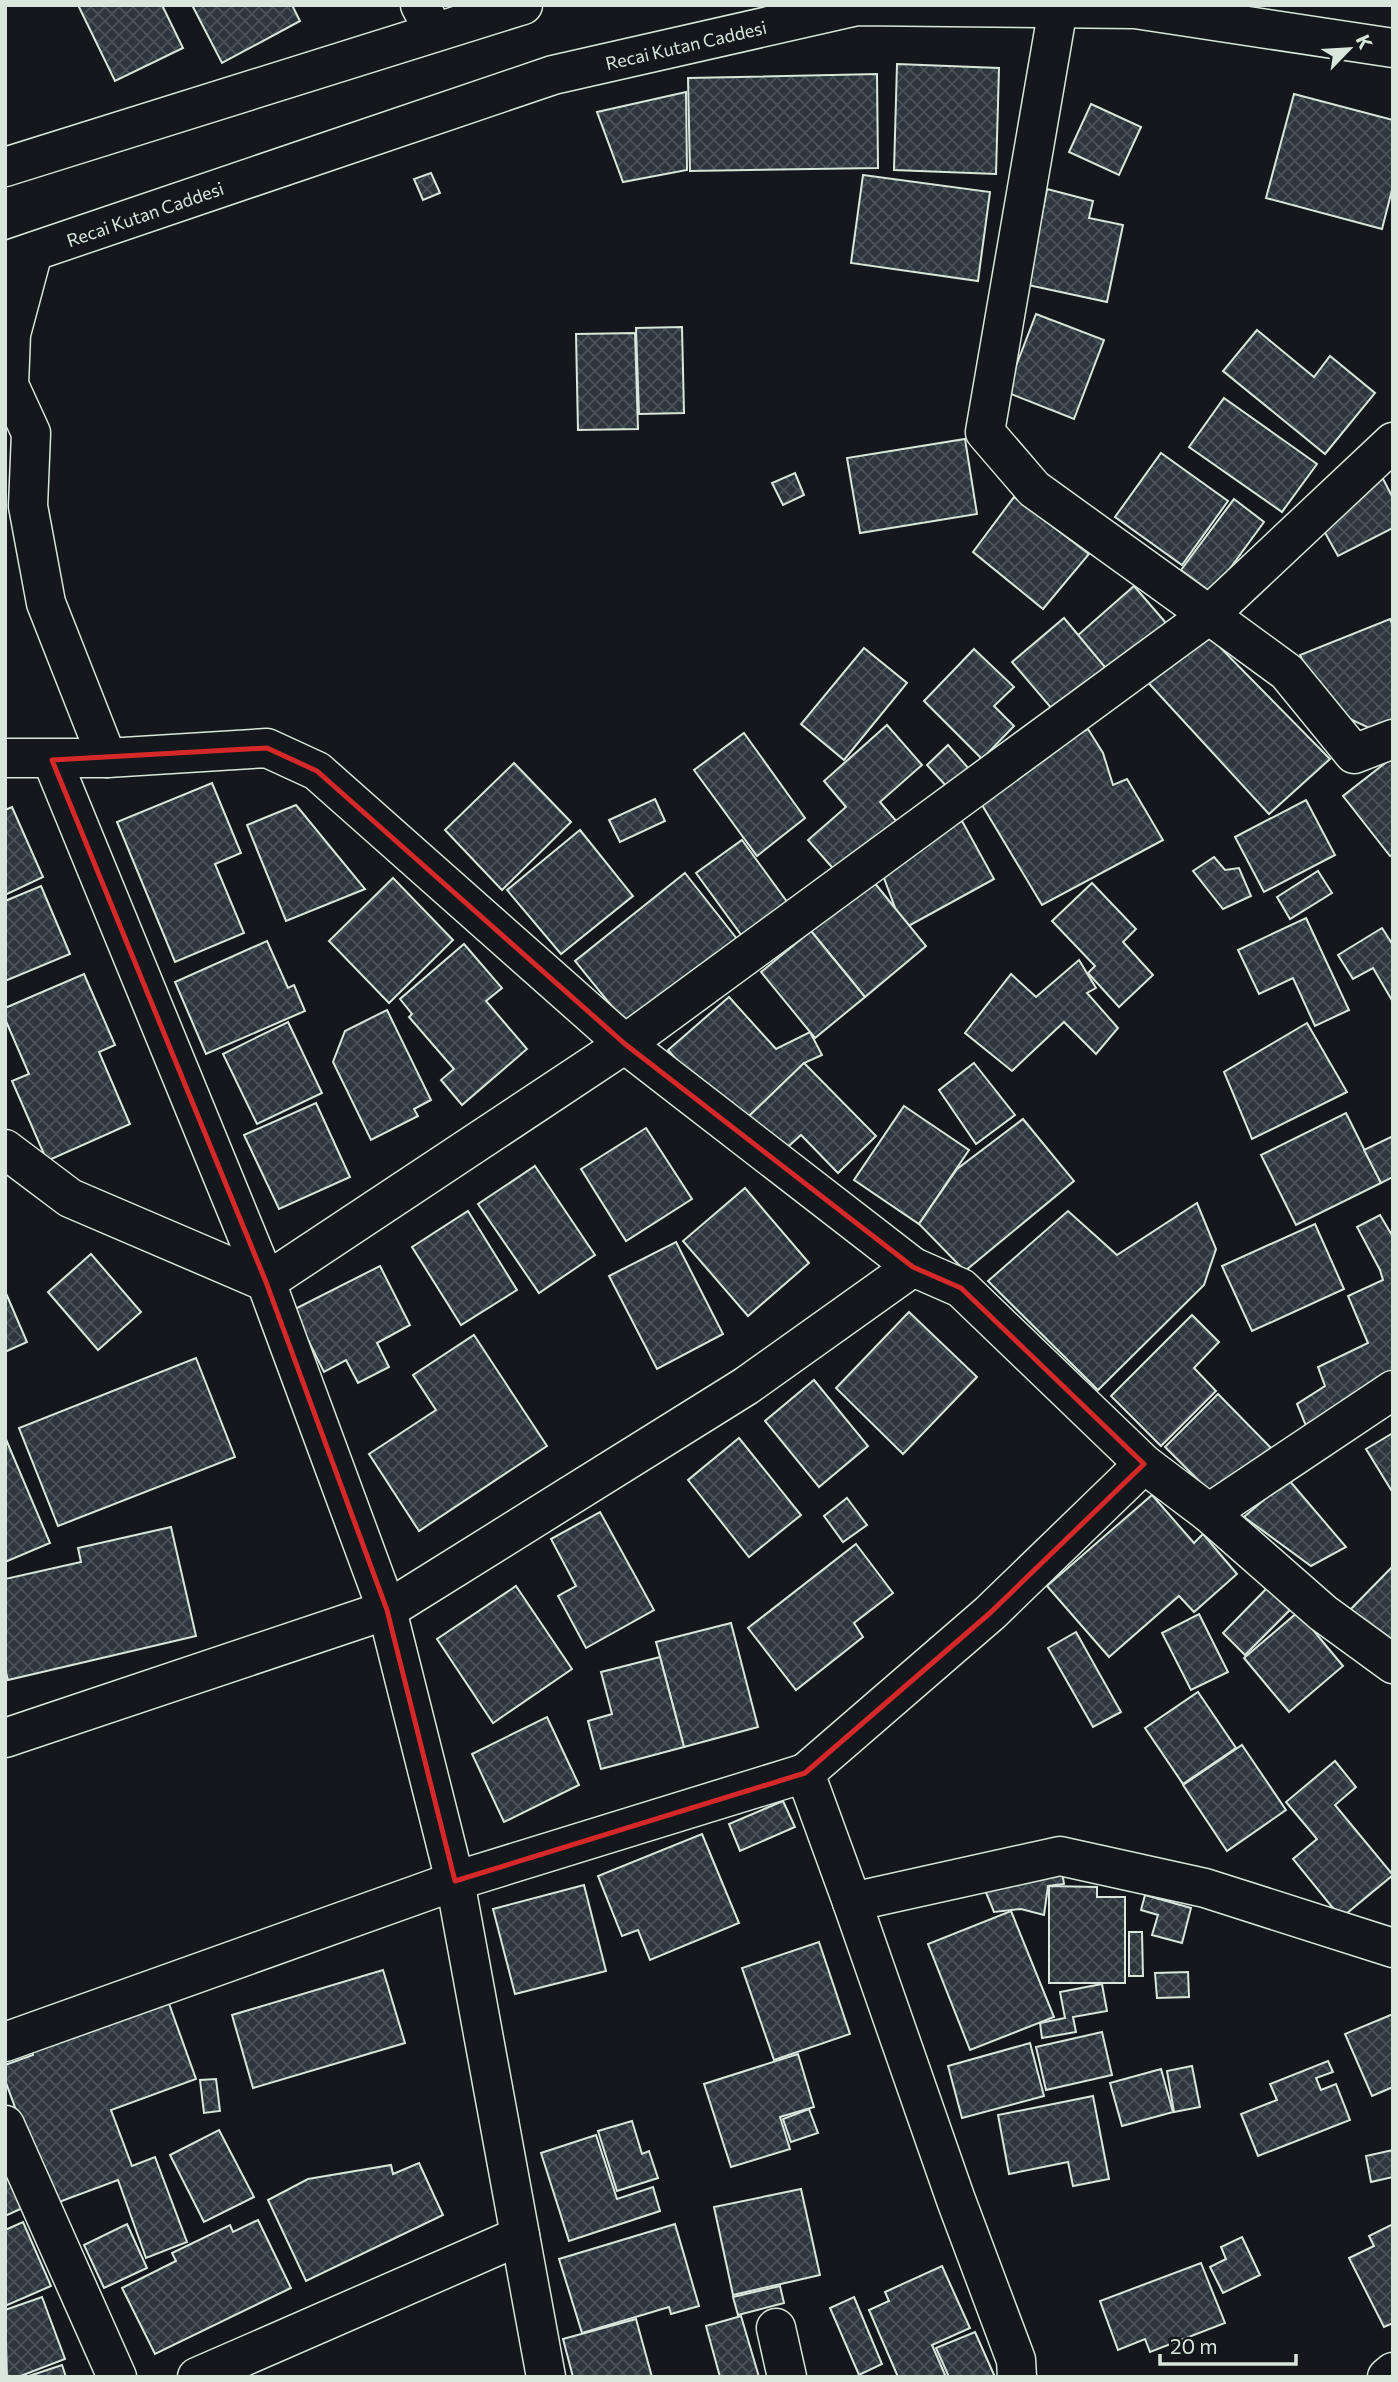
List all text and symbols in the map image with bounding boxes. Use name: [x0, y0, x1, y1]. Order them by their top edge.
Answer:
north arrow: [1314, 14, 1384, 84]
street label: Recai Kutan Caddesi: [603, 16, 769, 74]
text: K: [1352, 31, 1378, 52]
street label: Recai Kutan Caddesi: [64, 177, 226, 251]
scale bar: [1160, 2322, 1296, 2366]
text: 20 m: [1170, 2333, 1218, 2358]

